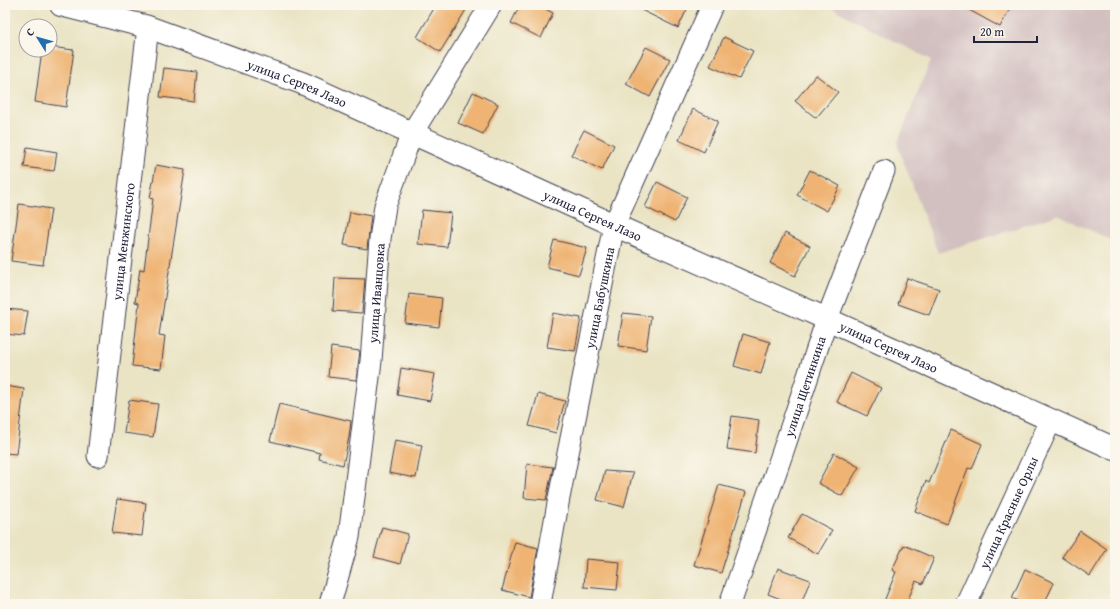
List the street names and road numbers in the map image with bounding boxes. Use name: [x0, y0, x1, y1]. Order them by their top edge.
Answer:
street label: улица Сергея Лазо: [244, 54, 350, 112]
street label: улица Менжинского: [107, 181, 139, 302]
street label: улица Сергея Лазо: [540, 184, 645, 246]
street label: улица Иванцовка: [363, 242, 389, 345]
street label: улица Бабушкина: [580, 245, 619, 351]
street label: улица Сергея Лазо: [836, 316, 941, 378]
street label: улица Щетинкина: [779, 333, 830, 440]
street label: улица Красные Орлы: [974, 453, 1043, 572]

